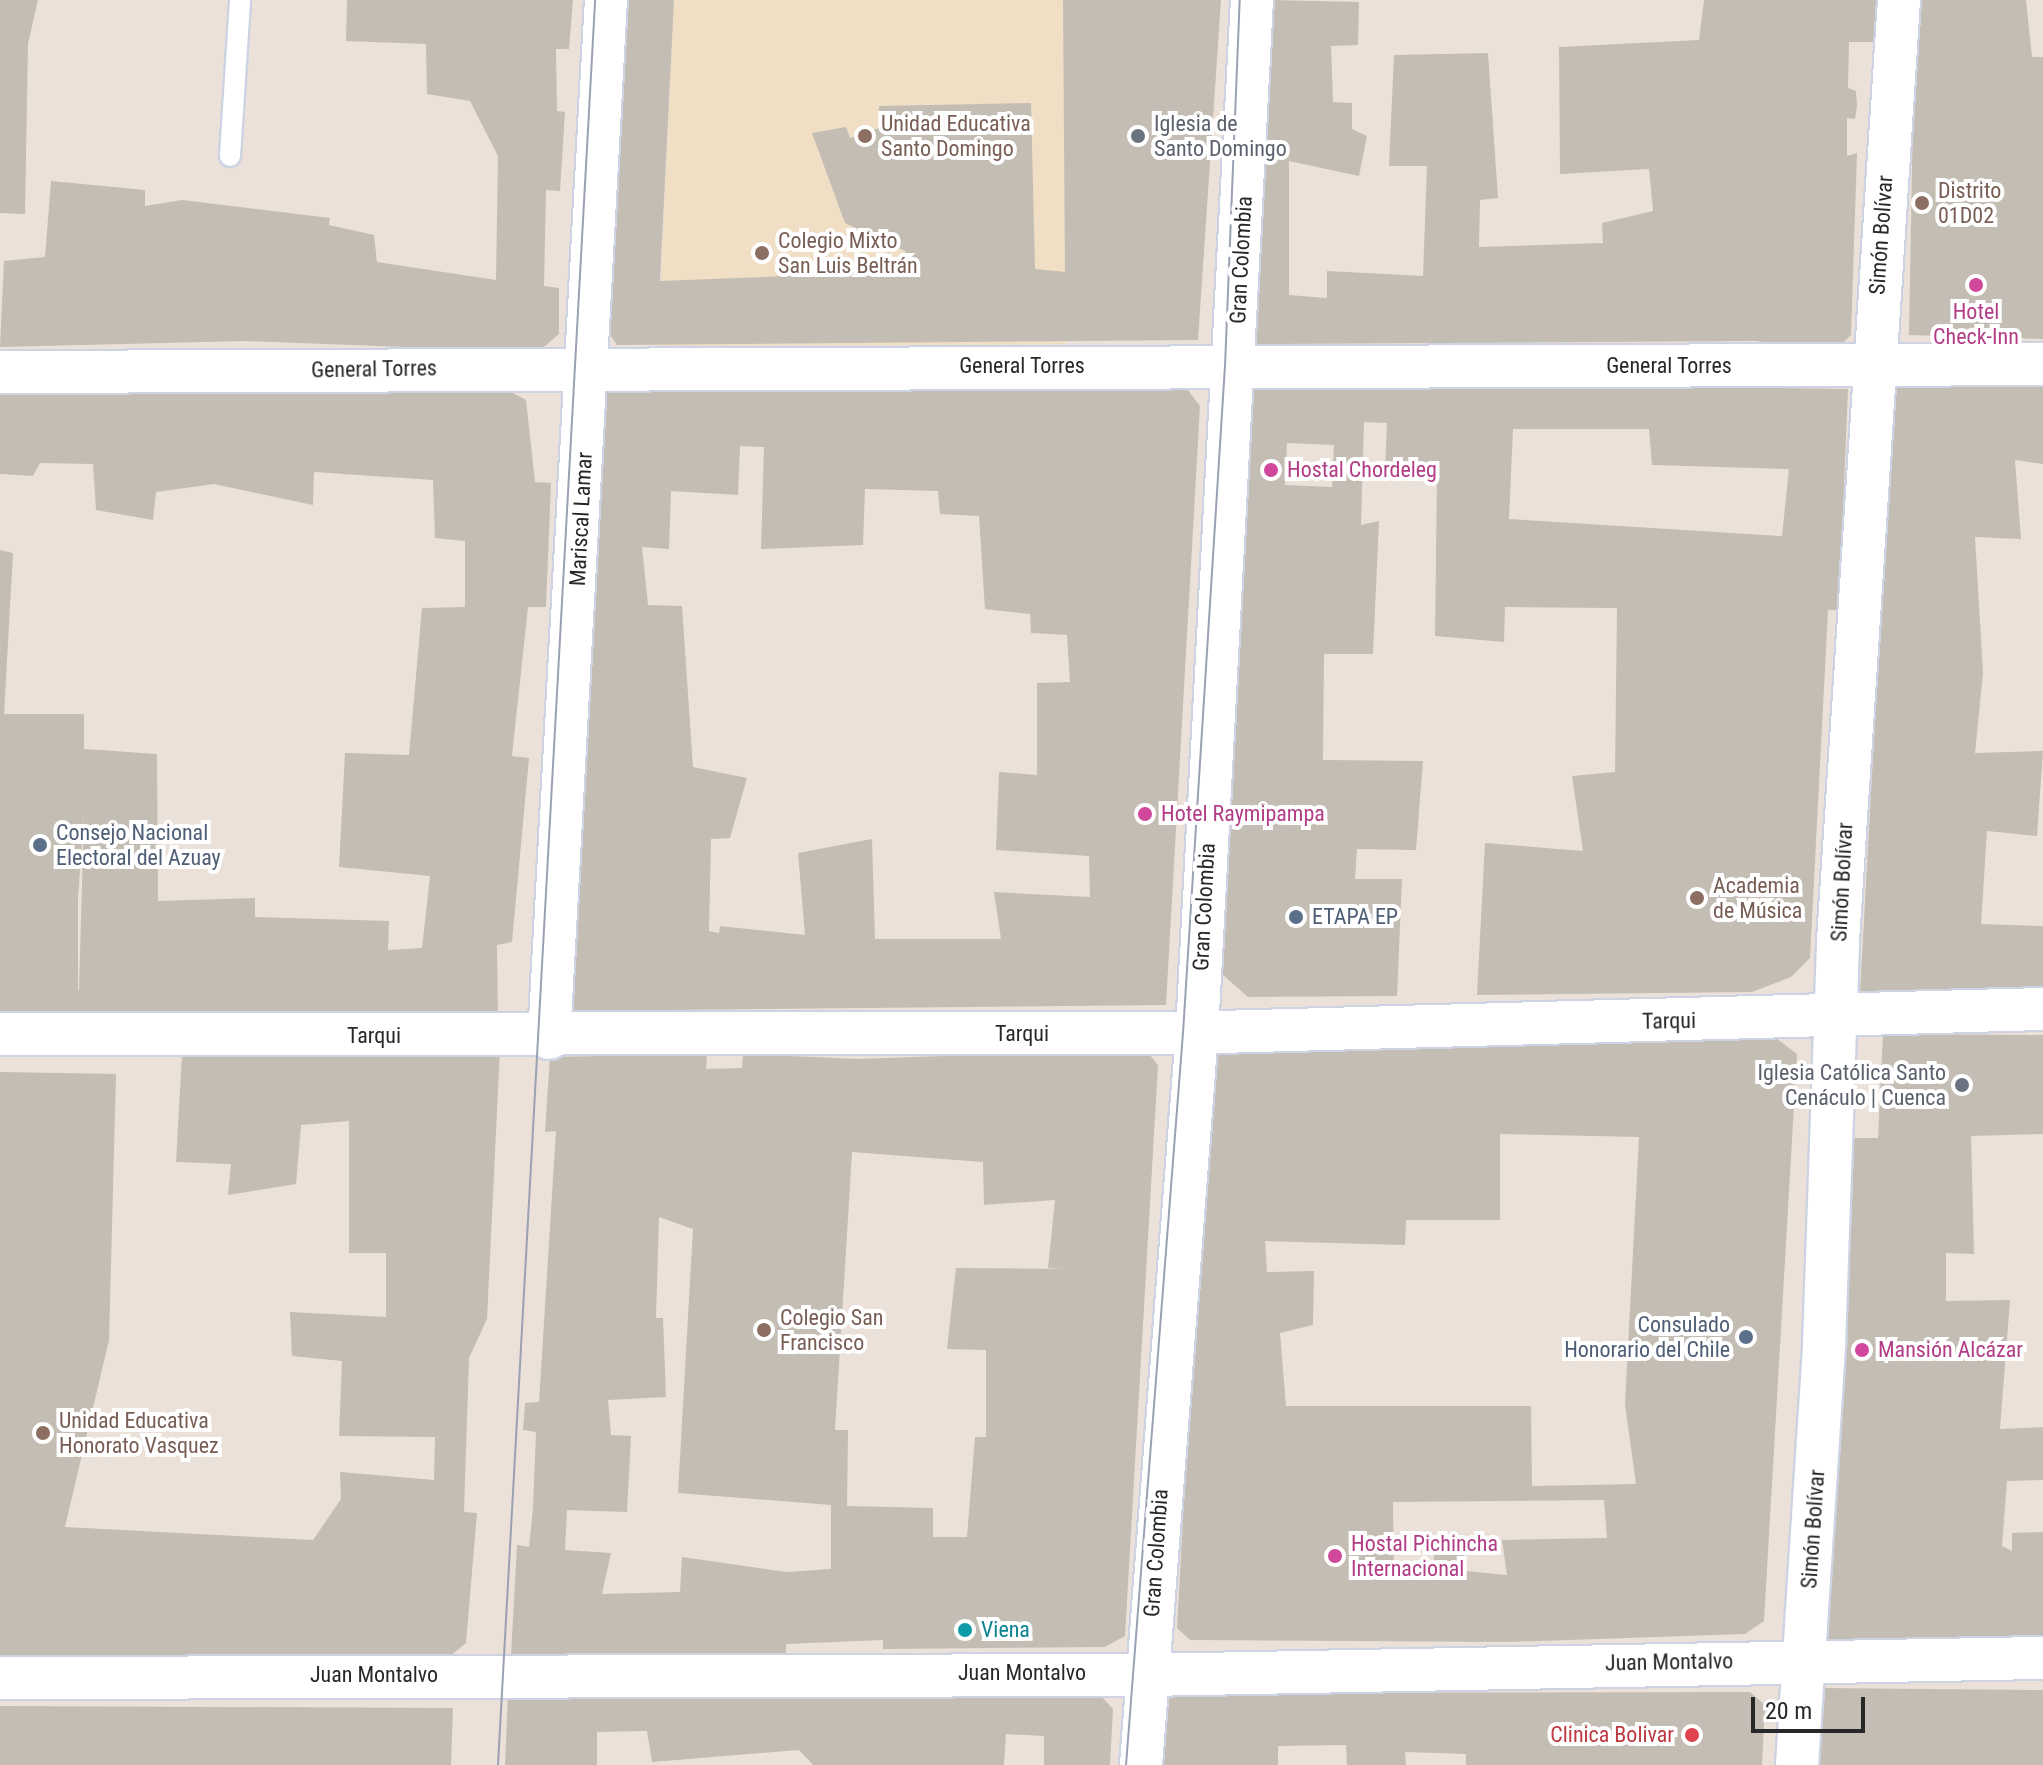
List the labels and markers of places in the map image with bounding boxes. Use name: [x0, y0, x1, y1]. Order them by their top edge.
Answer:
place label: Unidad Educativa Santo Domingo: [881, 110, 1031, 162]
place label: Iglesia de Santo Domingo: [1154, 110, 1287, 162]
marker: Unidad Educativa Santo Domingo: [856, 127, 874, 145]
marker: Iglesia de Santo Domingo: [1129, 127, 1147, 145]
place label: Distrito 01D02: [1938, 177, 2001, 228]
marker: Distrito 01D02: [1913, 194, 1931, 212]
place label: Colegio Mixto San Luis Beltrán: [778, 227, 918, 278]
marker: Colegio Mixto San Luis Beltrán: [753, 244, 771, 262]
marker: Hotel Check-Inn: [1967, 276, 1985, 294]
place label: Hotel Check-Inn: [1933, 298, 2019, 350]
place label: Hostal Chordeleg: [1287, 457, 1437, 483]
marker: Hostal Chordeleg: [1262, 461, 1280, 479]
place label: Hotel Raymipampa: [1161, 801, 1325, 827]
marker: Hotel Raymipampa: [1136, 805, 1154, 823]
place label: Consejo Nacional Electoral del Azuay: [56, 819, 221, 870]
marker: Consejo Nacional Electoral del Azuay: [31, 836, 49, 854]
place label: Academia de Música: [1713, 872, 1802, 924]
marker: Academia de Música: [1688, 889, 1706, 907]
place label: ETAPA EP: [1312, 904, 1398, 930]
marker: ETAPA EP: [1287, 908, 1305, 926]
place label: Iglesia Católica Santo Cenáculo | Cuenca: [1757, 1059, 1946, 1110]
marker: Iglesia Católica Santo Cenáculo | Cuenca: [1953, 1076, 1971, 1094]
place label: Colegio San Francisco: [780, 1304, 883, 1356]
place label: Consulado Honorario del Chile: [1564, 1311, 1730, 1362]
marker: Colegio San Francisco: [755, 1321, 773, 1339]
marker: Consulado Honorario del Chile: [1737, 1328, 1755, 1346]
place label: Mansión Alcázar: [1878, 1337, 2023, 1363]
marker: Mansión Alcázar: [1853, 1341, 1871, 1359]
place label: Unidad Educativa Honorato Vasquez: [59, 1407, 219, 1458]
marker: Unidad Educativa Honorato Vasquez: [34, 1424, 52, 1442]
place label: Hostal Pichincha Internacional: [1351, 1530, 1498, 1582]
marker: Hostal Pichincha Internacional: [1326, 1547, 1344, 1565]
place label: Viena: [981, 1617, 1030, 1643]
marker: Viena: [956, 1621, 974, 1639]
place label: Clinica Bolivar: [1550, 1722, 1674, 1748]
marker: Clinica Bolivar: [1681, 1724, 1703, 1746]

